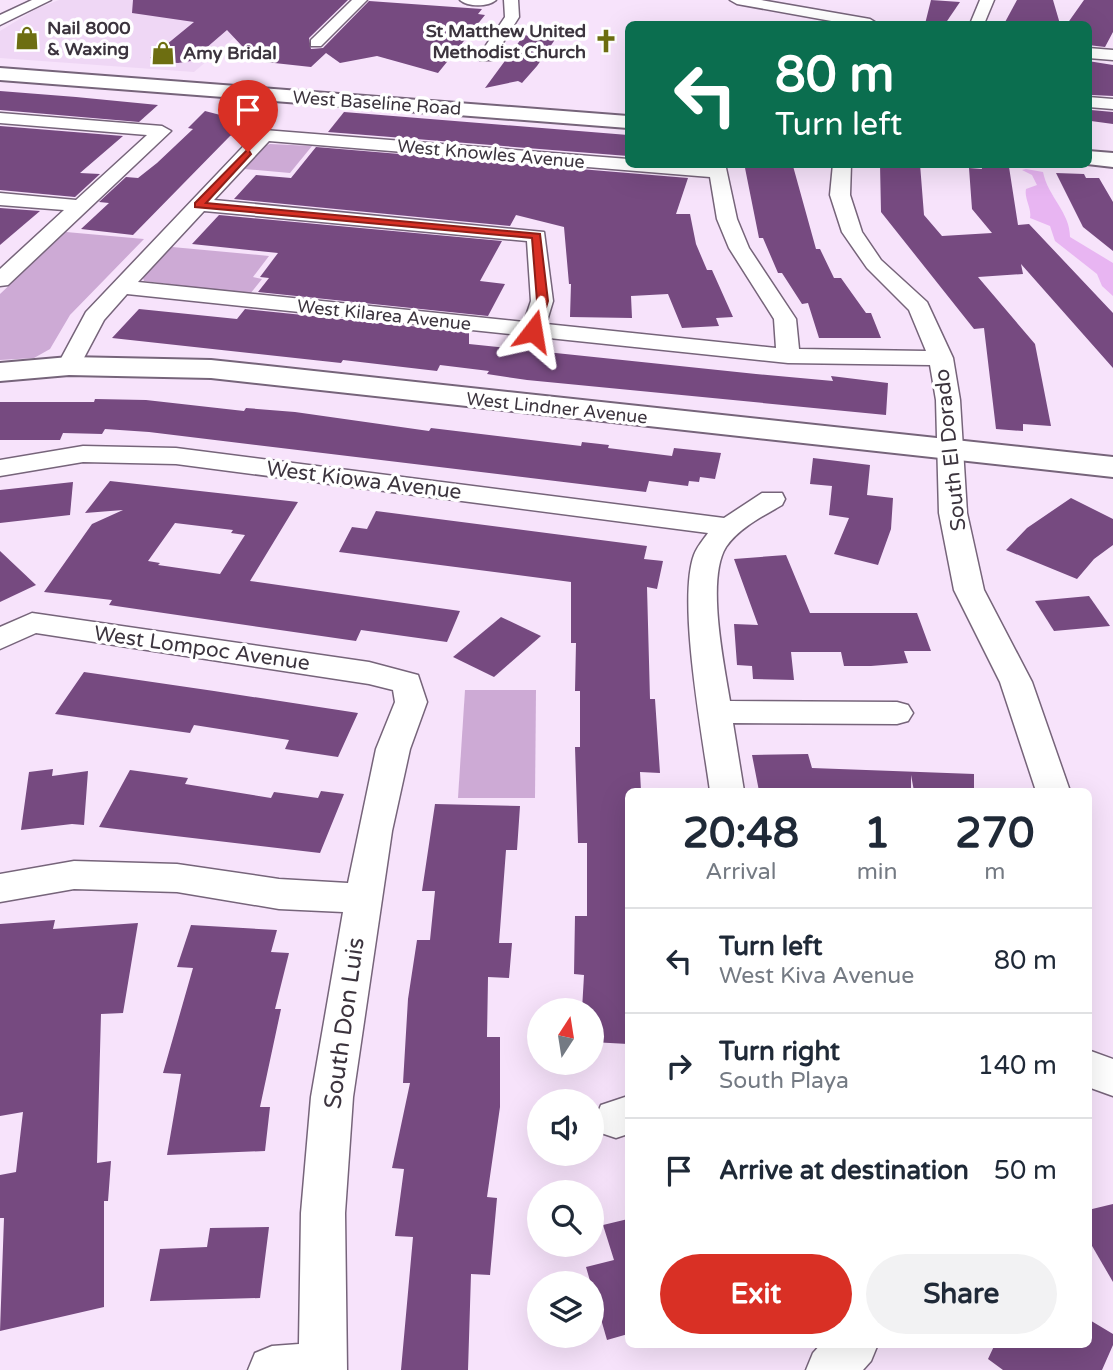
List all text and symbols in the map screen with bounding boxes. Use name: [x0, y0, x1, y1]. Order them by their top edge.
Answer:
place label: Nail 8000 & Waxing: [47, 17, 130, 60]
place label: St Matthew United Methodist Church: [426, 20, 586, 63]
shop icon: Nail 8000 & Waxing: [13, 24, 41, 52]
church icon: St Matthew United Methodist Church: [592, 27, 620, 55]
shop icon: Amy Bridal: [149, 39, 177, 67]
place label: Amy Bridal: [183, 42, 277, 64]
text: 80 m: [775, 46, 894, 105]
icon: left: [660, 49, 751, 140]
pin: [218, 80, 278, 152]
street label: West Baseline Road: [292, 86, 462, 120]
icon: arrive: [229, 91, 267, 129]
text: Turn left: [775, 106, 902, 144]
street label: West Knowles Avenue: [396, 135, 586, 173]
position arrow: [496, 294, 570, 368]
street label: West Kilarea Avenue: [296, 295, 472, 335]
street label: South El Dorado: [930, 368, 971, 532]
street label: West Lindner Avenue: [465, 388, 649, 428]
street label: West Kiowa Avenue: [265, 456, 463, 505]
street label: West Lompoc Avenue: [92, 621, 312, 676]
text: 20:48: [683, 808, 799, 859]
text: 1: [864, 808, 890, 859]
text: 270: [955, 808, 1034, 859]
text: Arrival: [705, 858, 776, 886]
text: min: [857, 858, 898, 886]
text: m: [984, 858, 1005, 886]
text: Turn left: [719, 931, 822, 962]
street label: South Don Luis: [318, 935, 371, 1111]
icon: left: [660, 942, 698, 980]
text: 80 m: [994, 945, 1057, 976]
text: West Kiva Avenue: [719, 962, 914, 990]
north arrow: [527, 998, 604, 1074]
map controls: [527, 998, 604, 1348]
text: Turn right: [719, 1036, 840, 1067]
icon: right: [660, 1047, 698, 1085]
text: 140 m: [977, 1050, 1057, 1081]
text: South Playa: [719, 1067, 849, 1095]
button: sound: [527, 1089, 604, 1166]
icon: arrive: [660, 1152, 698, 1190]
text: Arrive at destination: [719, 1155, 969, 1186]
text: 50 m: [994, 1155, 1057, 1186]
button: search: [527, 1180, 604, 1257]
button: Exit: [660, 1254, 852, 1334]
button: Share: [866, 1254, 1057, 1334]
button: layers: [527, 1271, 604, 1348]

